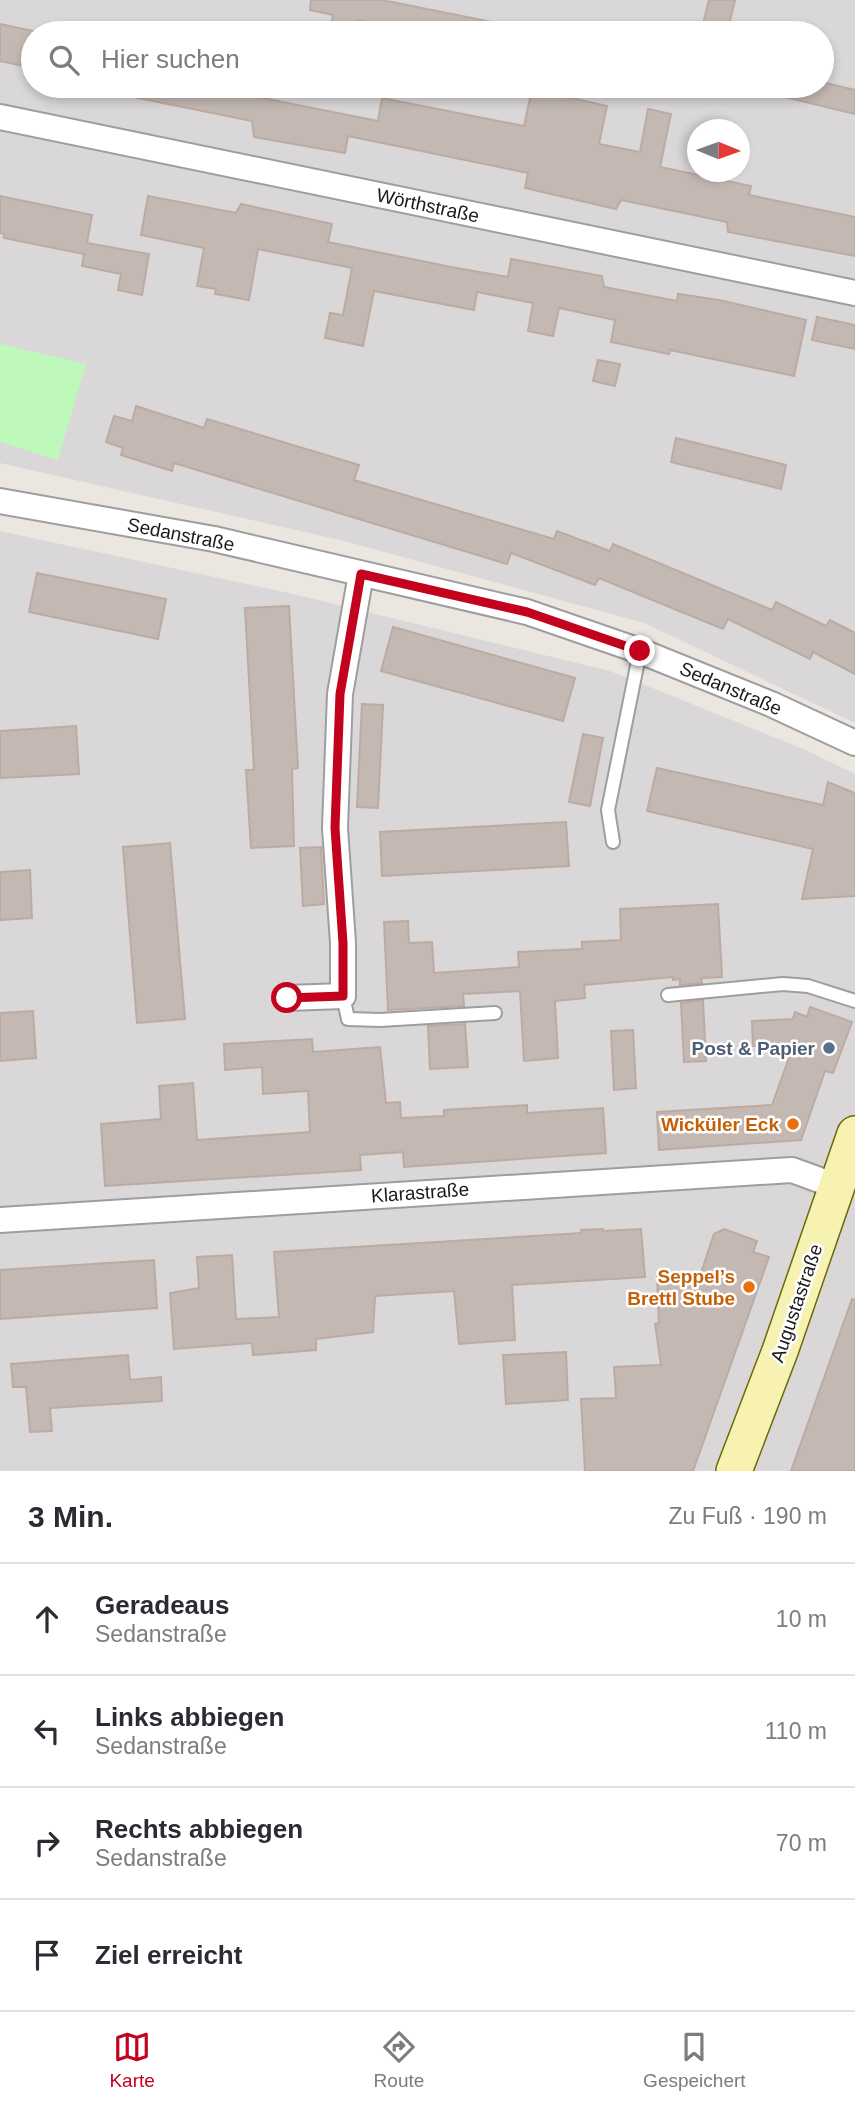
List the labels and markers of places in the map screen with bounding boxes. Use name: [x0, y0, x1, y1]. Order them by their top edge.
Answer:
place label: Post & Papier: [691, 1038, 816, 1059]
marker: Post & Papier: [821, 1040, 837, 1056]
place label: Wicküler Eck: [661, 1114, 779, 1135]
marker: Wicküler Eck: [785, 1116, 801, 1132]
place label: Seppel’s Brettl Stube: [627, 1266, 735, 1309]
marker: Seppel’s Brettl Stube: [741, 1279, 757, 1295]

